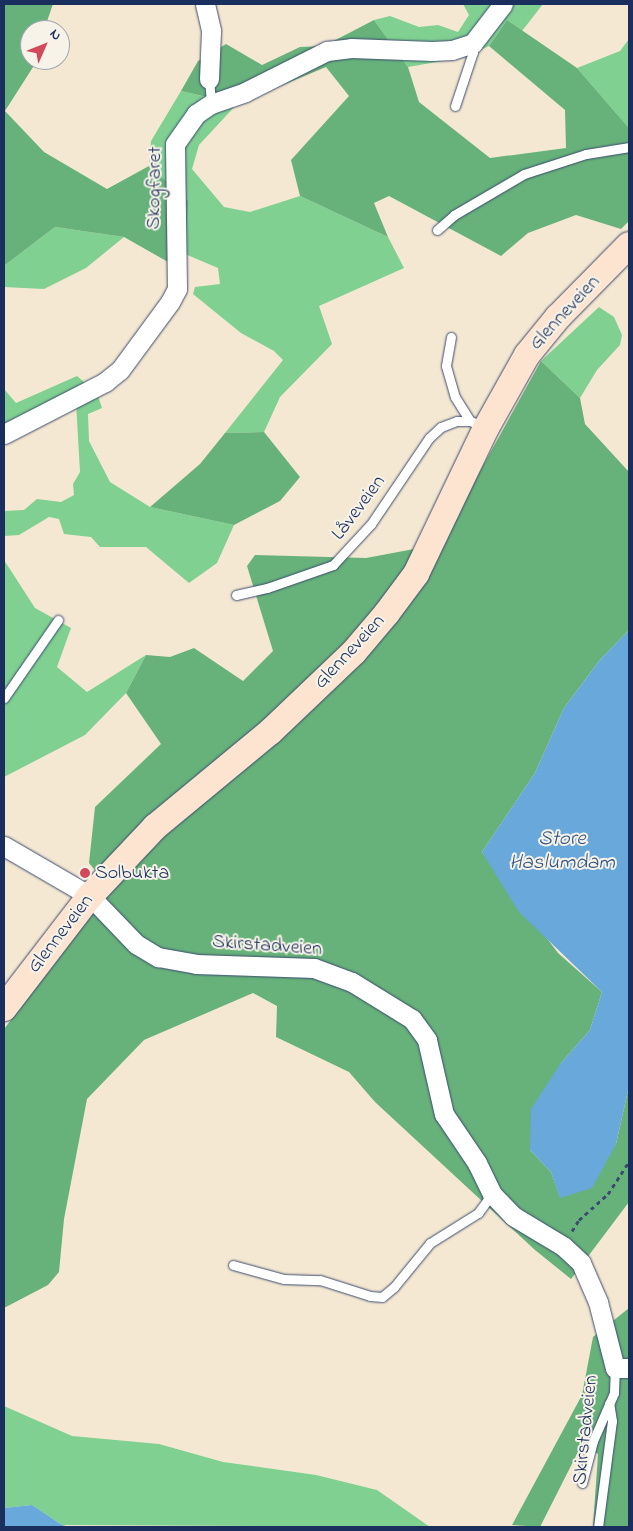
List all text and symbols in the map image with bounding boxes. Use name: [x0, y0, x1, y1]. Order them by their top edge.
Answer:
north arrow: [20, 20, 70, 70]
text: N: [45, 24, 66, 46]
street label: Skogfaret: [142, 146, 168, 230]
street label: Glenneveien: [524, 271, 606, 355]
street label: Låveveien: [327, 471, 391, 545]
street label: Glenneveien: [309, 610, 391, 694]
water label: Store Haslumdam: [509, 826, 615, 876]
place label: Solbukta: [95, 861, 169, 885]
marker: Solbukta: [79, 867, 91, 879]
street label: Glenneveien: [23, 890, 99, 978]
street label: Skirstadveien: [211, 930, 323, 962]
street label: Skirstadveien: [568, 1374, 604, 1486]

